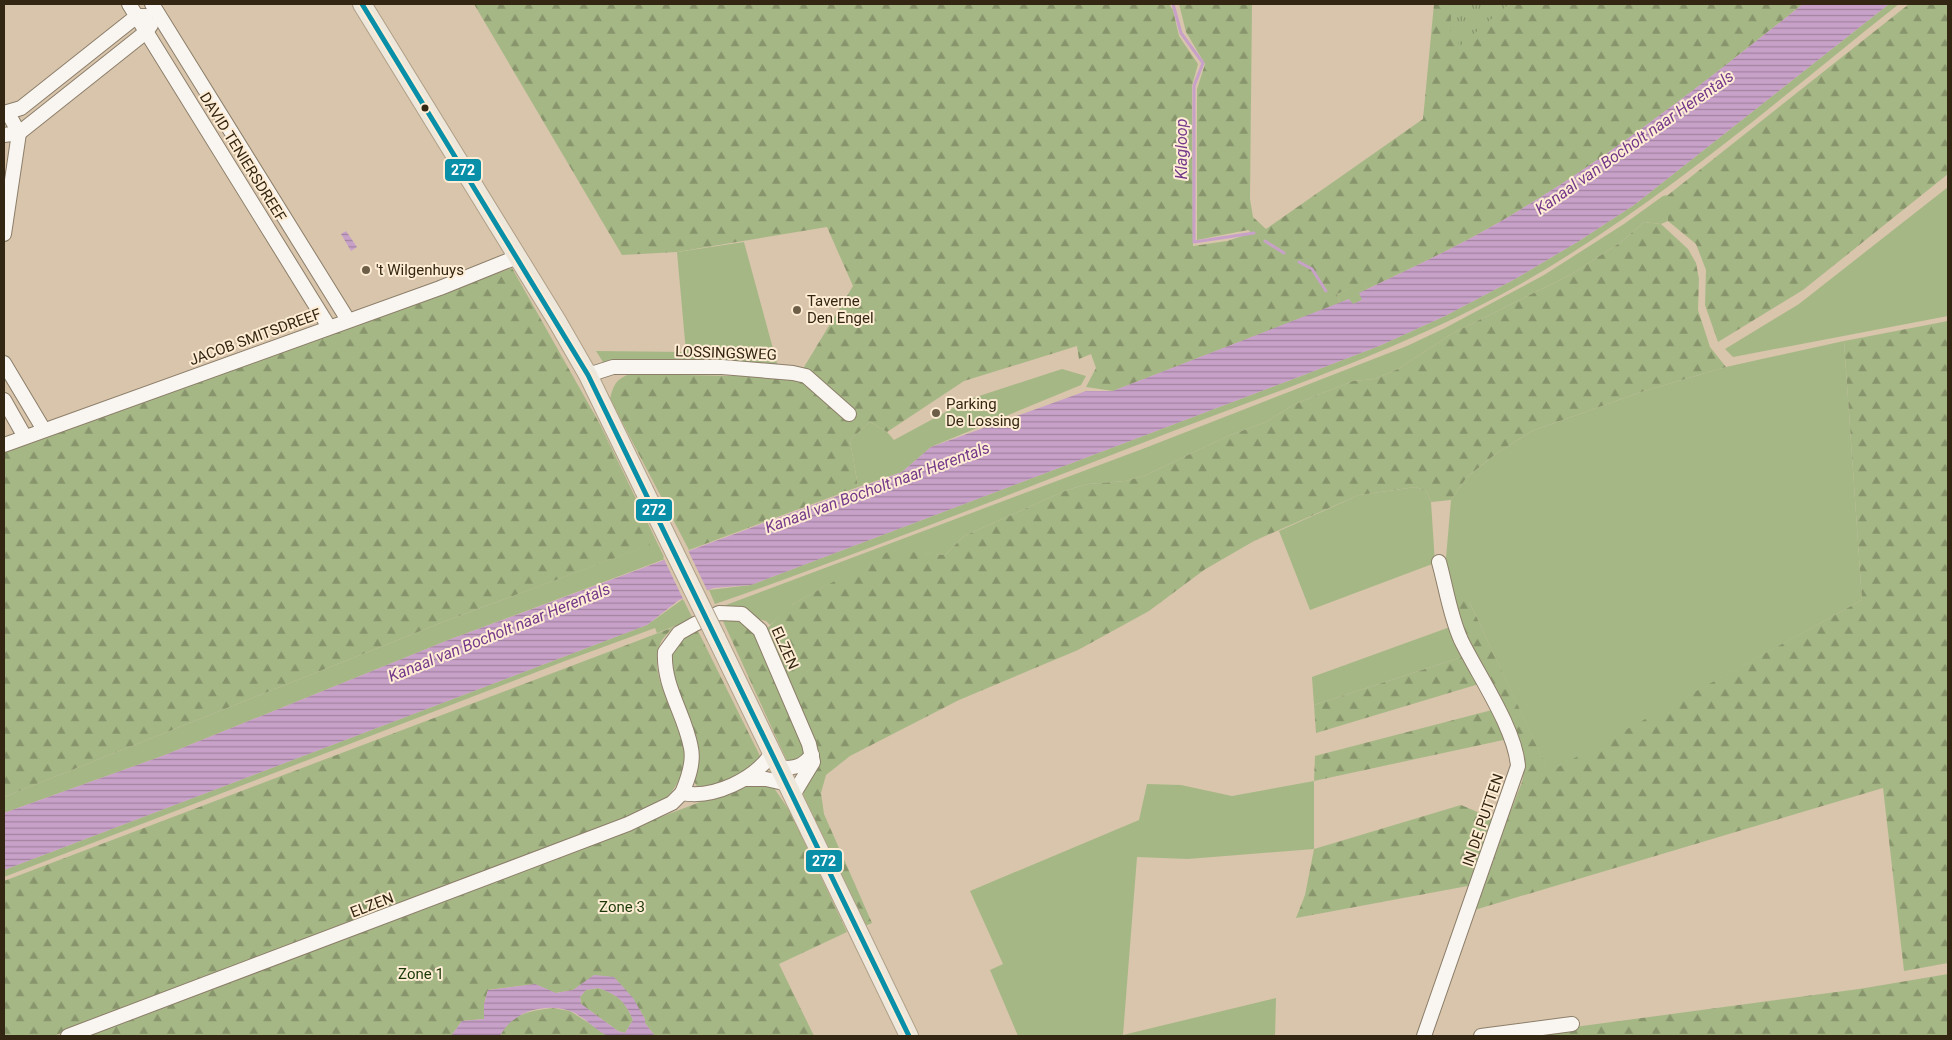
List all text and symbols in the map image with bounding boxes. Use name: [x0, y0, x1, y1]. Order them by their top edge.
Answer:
water label: Kanaal van Bocholt naar Herentals: [1531, 66, 1737, 218]
street label: DAVID TENIERSDREEF: [196, 89, 290, 225]
unlabelled marker: [420, 103, 430, 113]
water label: Klagloop: [1172, 119, 1191, 179]
line badge: 272: [444, 158, 482, 182]
text: 272: [451, 162, 475, 178]
place label: 't Wilgenhuys: [376, 261, 464, 279]
marker: 't Wilgenhuys: [360, 264, 372, 276]
place label: Taverne Den Engel: [807, 292, 874, 327]
marker: Taverne Den Engel: [791, 304, 803, 316]
street label: JACOB SMITSDREEF: [187, 305, 323, 369]
street label: LOSSINGSWEG: [675, 342, 777, 364]
place label: Parking De Lossing: [946, 395, 1020, 430]
marker: Parking De Lossing: [930, 407, 942, 419]
water label: Kanaal van Bocholt naar Herentals: [762, 438, 992, 537]
line badge: 272: [635, 498, 673, 522]
text: 272: [642, 502, 666, 518]
water label: Kanaal van Bocholt naar Herentals: [385, 579, 613, 686]
street label: ELZEN: [768, 624, 802, 672]
street label: IN DE PUTTEN: [1459, 771, 1507, 869]
line badge: 272: [805, 849, 843, 873]
text: 272: [812, 853, 836, 869]
street label: ELZEN: [348, 889, 396, 921]
park label: Zone 3: [599, 898, 645, 916]
park label: Zone 1: [398, 965, 444, 983]

